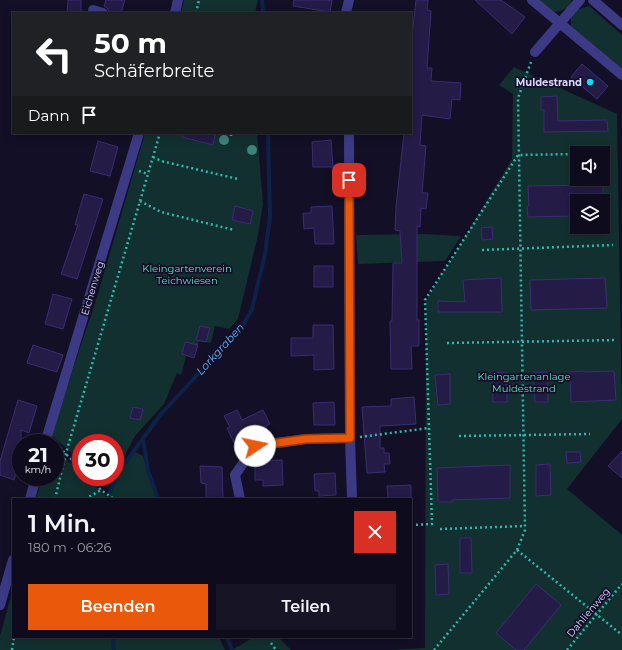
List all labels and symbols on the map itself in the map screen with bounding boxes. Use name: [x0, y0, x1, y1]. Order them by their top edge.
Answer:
place label: Muldestrand: [516, 76, 582, 89]
marker: Muldestrand: [585, 77, 595, 87]
pin: [332, 163, 366, 197]
street label: Eichenweg: [78, 259, 107, 317]
park label: Kleingartenverein Teichwiesen: [142, 262, 232, 287]
water label: Lorkgraben: [193, 320, 247, 378]
park label: Kleingartenanlage Muldestrand: [477, 370, 571, 395]
position arrow: [234, 425, 276, 467]
speed limit sign: 30: [72, 434, 124, 486]
street label: Dahlienweg: [564, 585, 613, 640]

